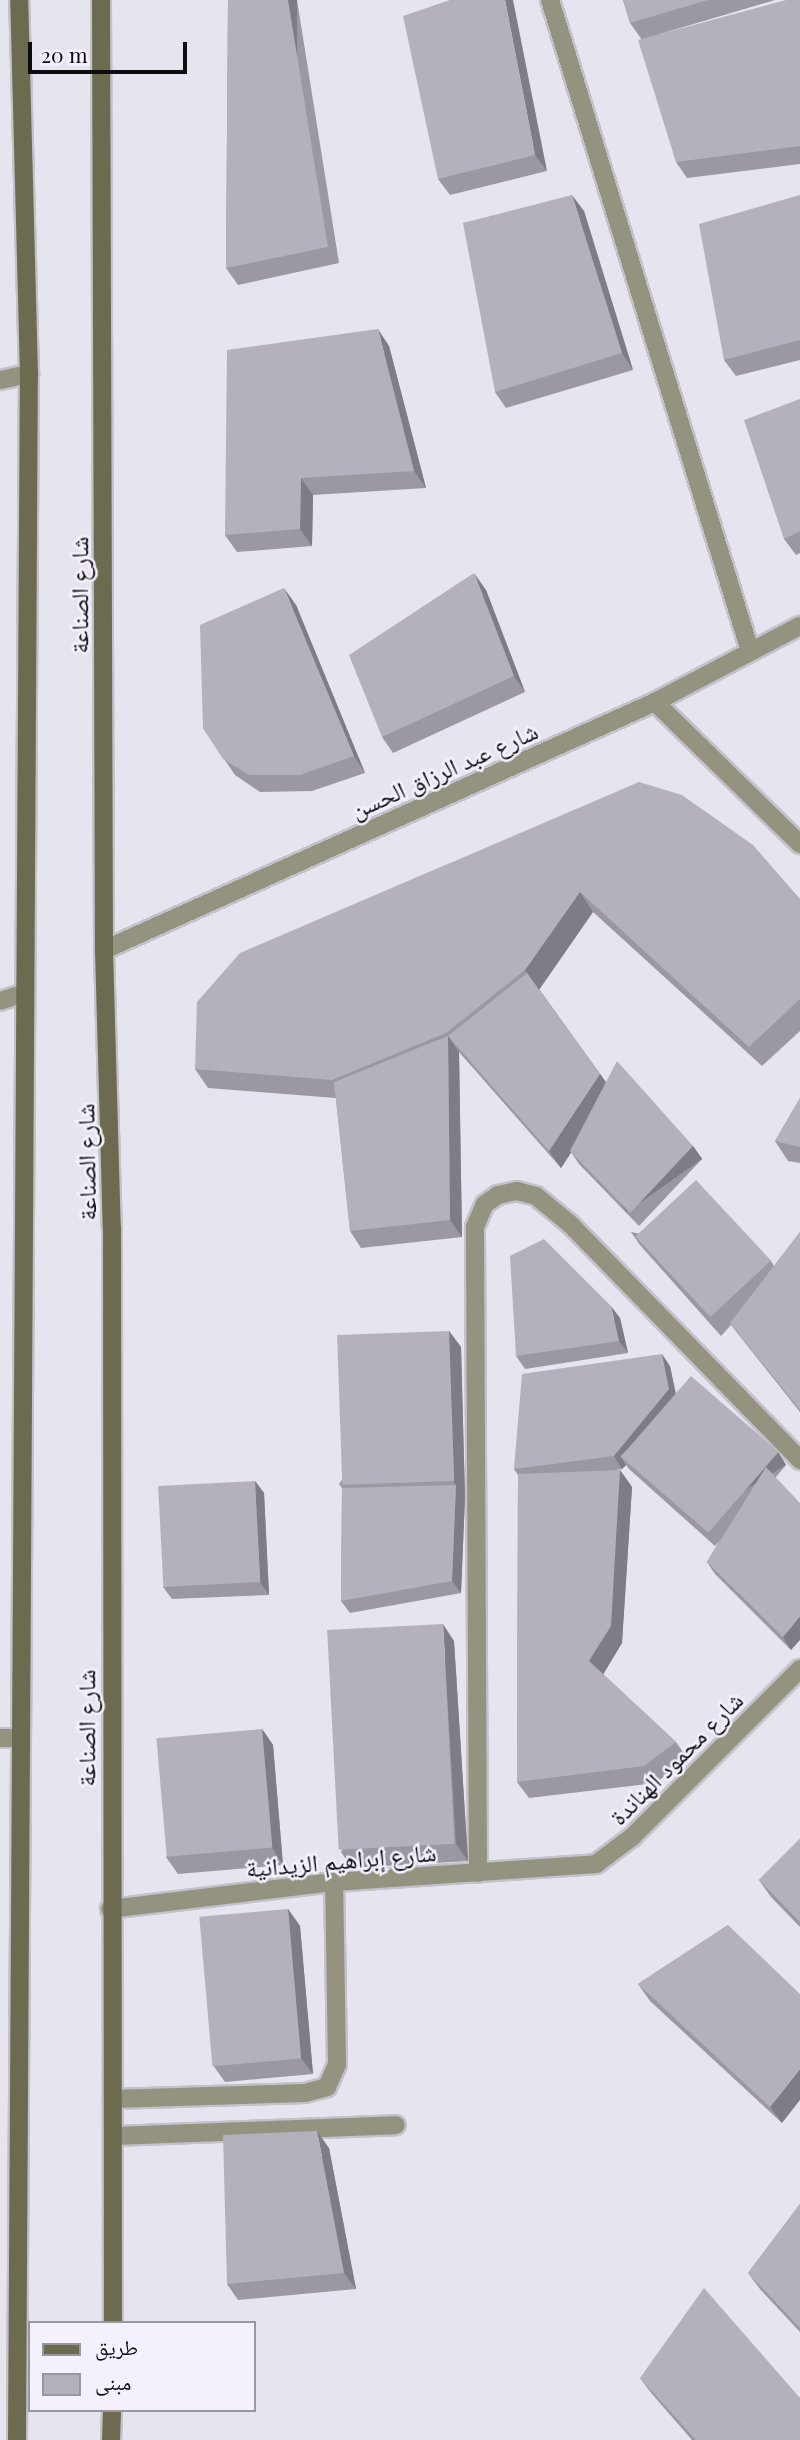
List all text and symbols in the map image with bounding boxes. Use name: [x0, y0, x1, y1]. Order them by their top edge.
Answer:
scale bar: [32, 28, 191, 72]
text: 20 m: [41, 40, 88, 68]
street label: شارع الصناعة: [65, 536, 93, 654]
street label: شارع عبد الرزاق الحسن: [346, 716, 542, 824]
street label: شارع الصناعة: [71, 1103, 101, 1221]
street label: شارع الصناعة: [72, 1669, 100, 1787]
street label: شارع محمود الهناندة: [603, 1685, 749, 1831]
street label: شارع إبراهيم الزيدانية: [245, 1837, 437, 1883]
legend: [28, 2321, 256, 2412]
text: طريق: [95, 2332, 138, 2360]
text: مبنى: [95, 2367, 131, 2395]

